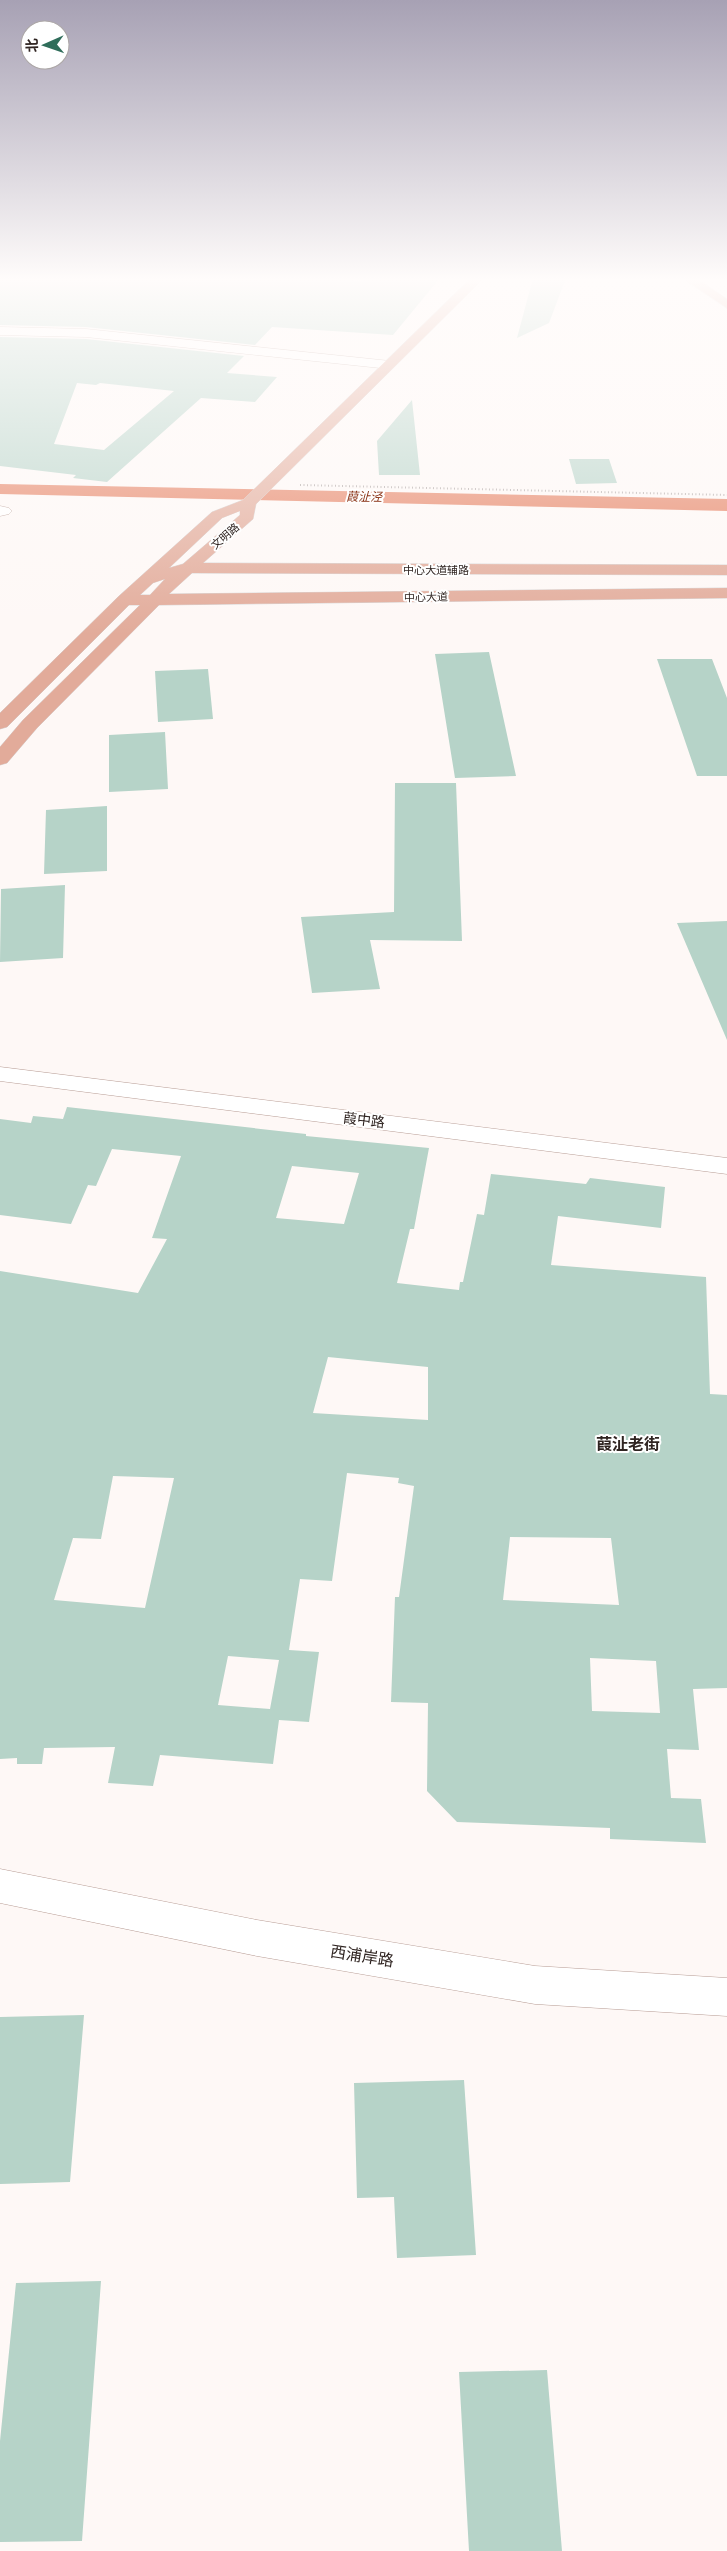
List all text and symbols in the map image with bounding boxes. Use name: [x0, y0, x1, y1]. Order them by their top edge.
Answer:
north arrow: [20, 20, 70, 70]
text: 北: [23, 38, 41, 53]
water label: 葭沚泾: [346, 489, 383, 505]
street label: 文明路: [208, 520, 242, 552]
street label: 中心大道辅路: [403, 563, 469, 577]
street label: 中心大道: [404, 590, 448, 604]
street label: 葭中路: [342, 1109, 386, 1131]
district label: 葭沚老街: [596, 1434, 660, 1455]
street label: 西浦岸路: [329, 1941, 395, 1971]

